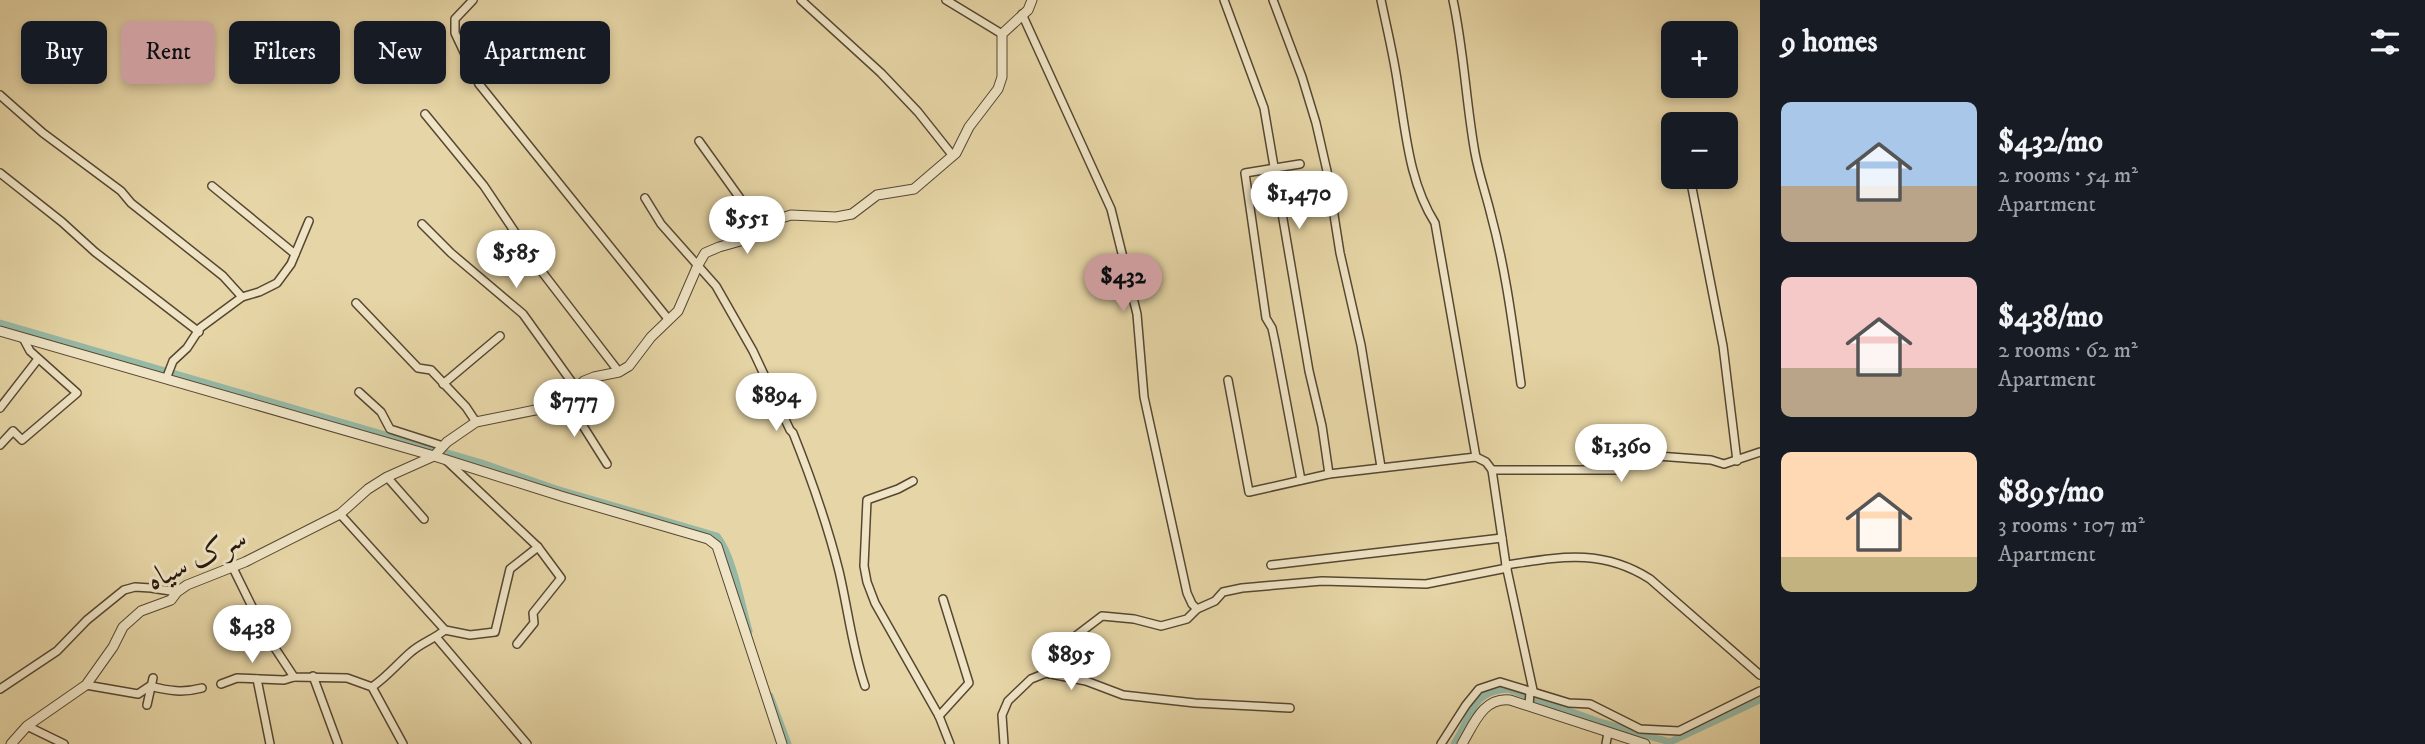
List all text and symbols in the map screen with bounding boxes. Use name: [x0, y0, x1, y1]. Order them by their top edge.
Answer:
chip: Buy: [21, 21, 107, 84]
chip: Rent: [121, 21, 215, 84]
chip: Filters: [229, 21, 340, 84]
chip: New: [354, 21, 446, 84]
chip: Apartment: [460, 21, 610, 84]
map controls: [1661, 21, 1738, 189]
button: +: [1661, 21, 1738, 98]
icon: filters: [2366, 23, 2404, 61]
text: 9 homes: [1781, 24, 1878, 61]
button: −: [1661, 112, 1738, 189]
text: $432/mo: [1998, 124, 2103, 161]
icon: home: [1837, 130, 1921, 214]
text: 2 rooms · 54 m²: [1998, 161, 2138, 190]
pin: $1,470: [1242, 172, 1356, 231]
text: $1,470: [1267, 179, 1331, 208]
text: Apartment: [1998, 190, 2096, 219]
pin: $551: [706, 196, 788, 256]
text: $551: [725, 204, 769, 233]
pin: $585: [475, 230, 557, 290]
text: $585: [493, 238, 539, 267]
pin: $432: [1082, 254, 1164, 314]
text: $432: [1100, 262, 1146, 291]
text: $438/mo: [1998, 299, 2103, 336]
icon: home: [1837, 305, 1921, 389]
text: 2 rooms · 62 m²: [1998, 336, 2138, 365]
text: Apartment: [1998, 365, 2096, 394]
pin: $894: [735, 374, 817, 433]
pin: $777: [533, 380, 615, 439]
text: $894: [752, 381, 800, 410]
text: $777: [550, 387, 598, 416]
pin: $1,360: [1564, 424, 1678, 484]
text: $1,360: [1591, 432, 1651, 461]
text: $895/mo: [1998, 474, 2104, 511]
icon: home: [1837, 480, 1921, 564]
text: 3 rooms · 107 m²: [1998, 511, 2145, 540]
street label: سرک سیاه: [140, 519, 253, 600]
text: Apartment: [1998, 540, 2096, 569]
pin: $438: [211, 606, 293, 665]
text: $438: [229, 613, 275, 642]
pin: $895: [1030, 632, 1112, 692]
text: $895: [1048, 640, 1094, 669]

